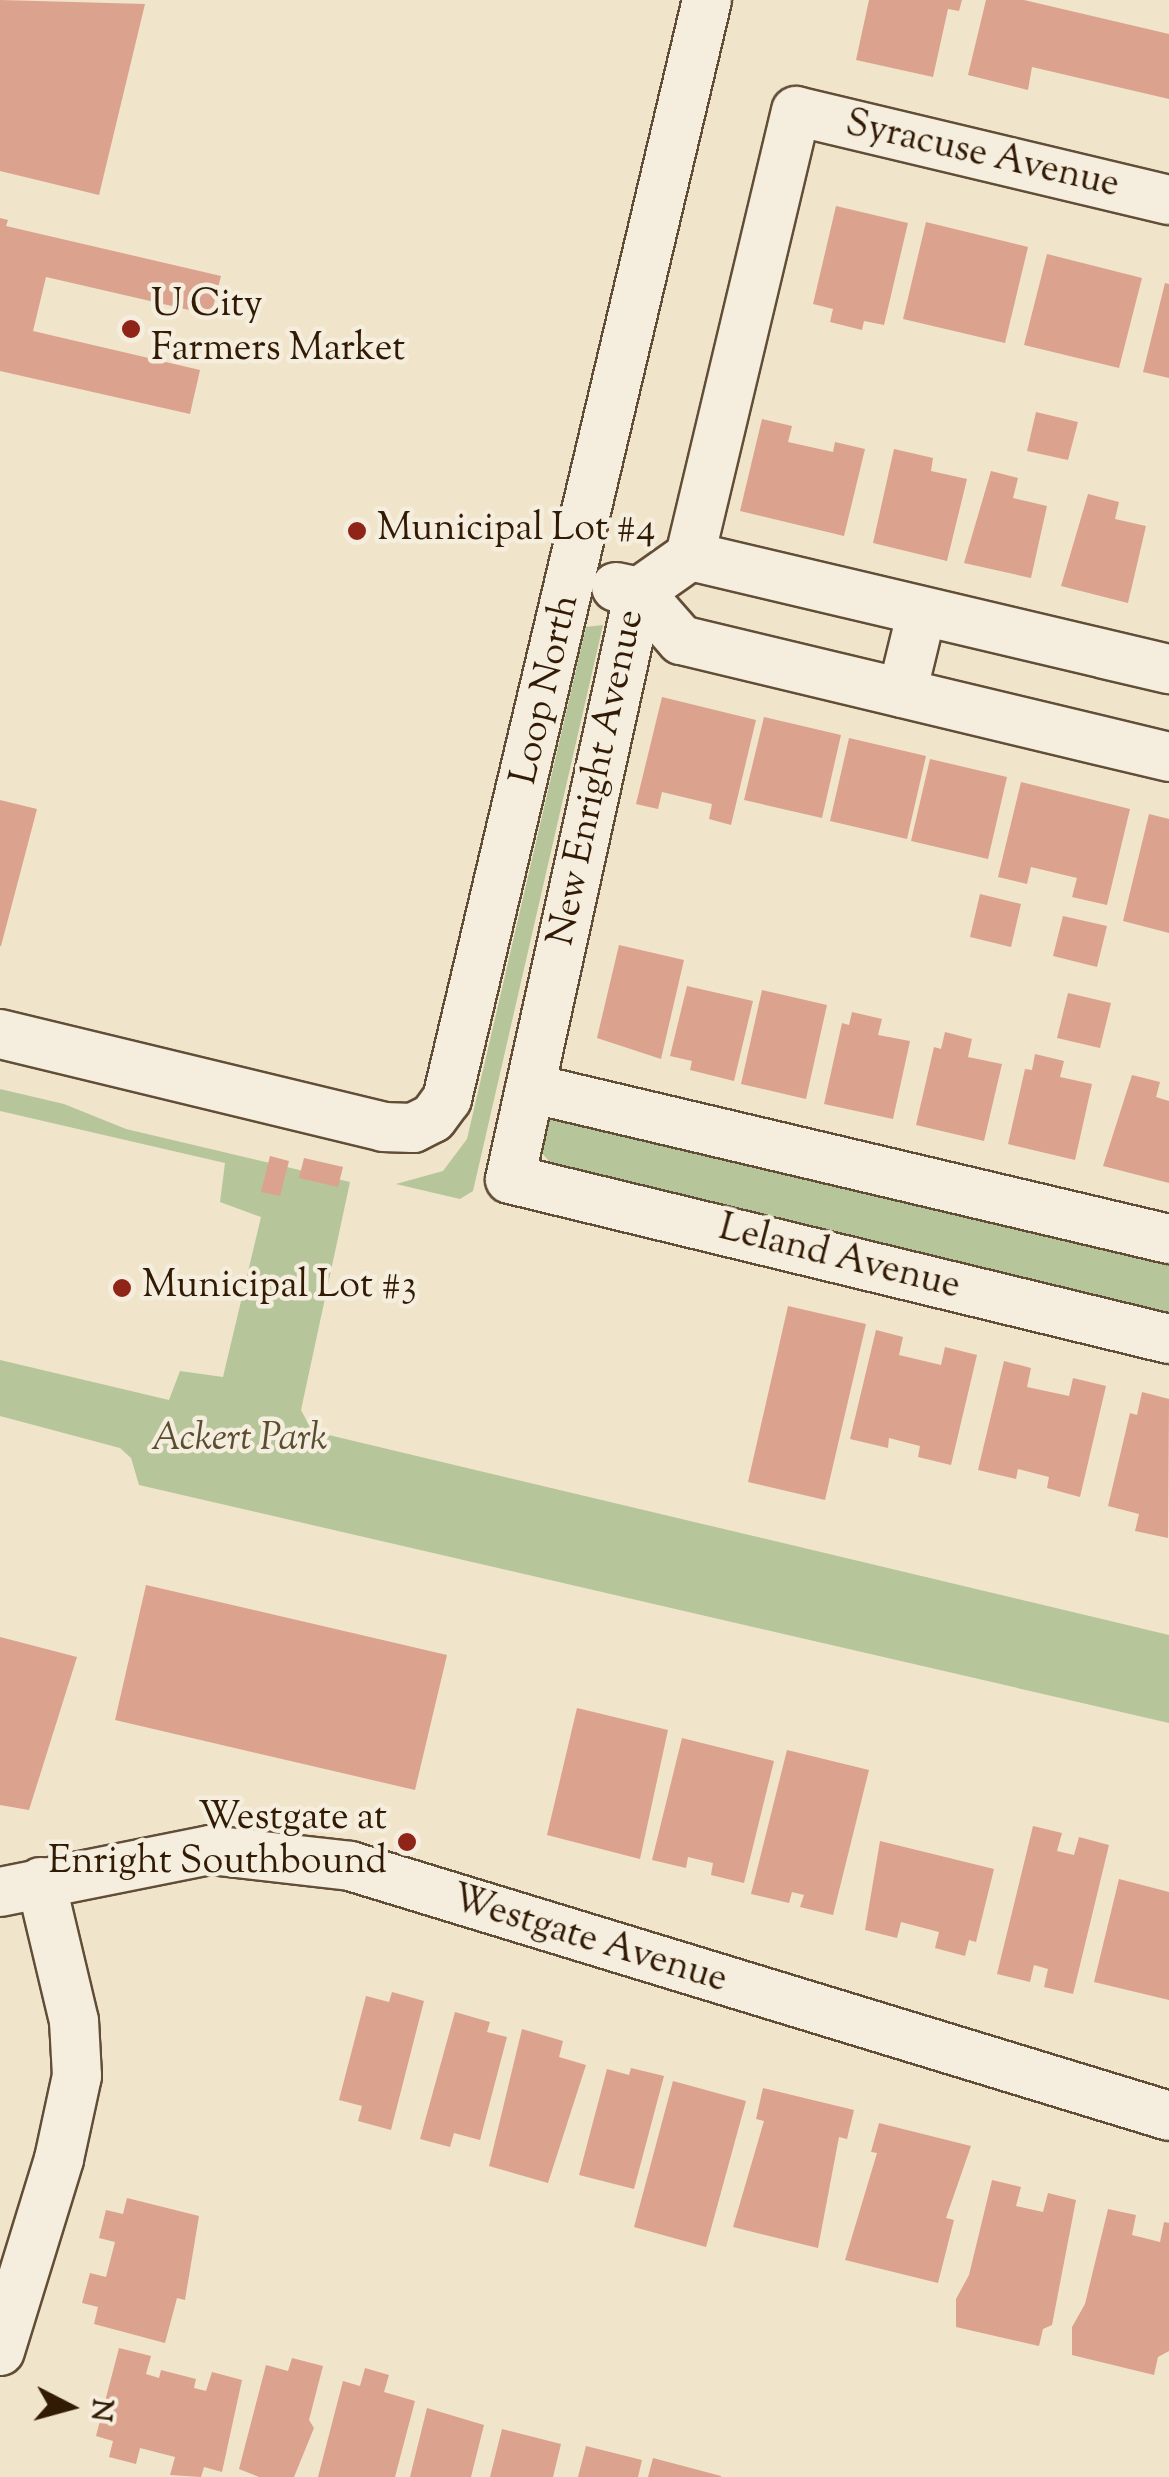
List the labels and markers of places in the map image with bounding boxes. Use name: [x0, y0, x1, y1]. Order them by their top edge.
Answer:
place label: U City Farmers Market: [151, 284, 405, 373]
marker: U City Farmers Market: [120, 318, 142, 340]
place label: Municipal Lot #4: [377, 508, 655, 554]
marker: Municipal Lot #4: [346, 520, 368, 542]
place label: Municipal Lot #3: [142, 1265, 417, 1311]
marker: Municipal Lot #3: [111, 1277, 133, 1299]
place label: Westgate at Enright Southbound: [48, 1797, 387, 1886]
marker: Westgate at Enright Southbound: [396, 1831, 418, 1853]

